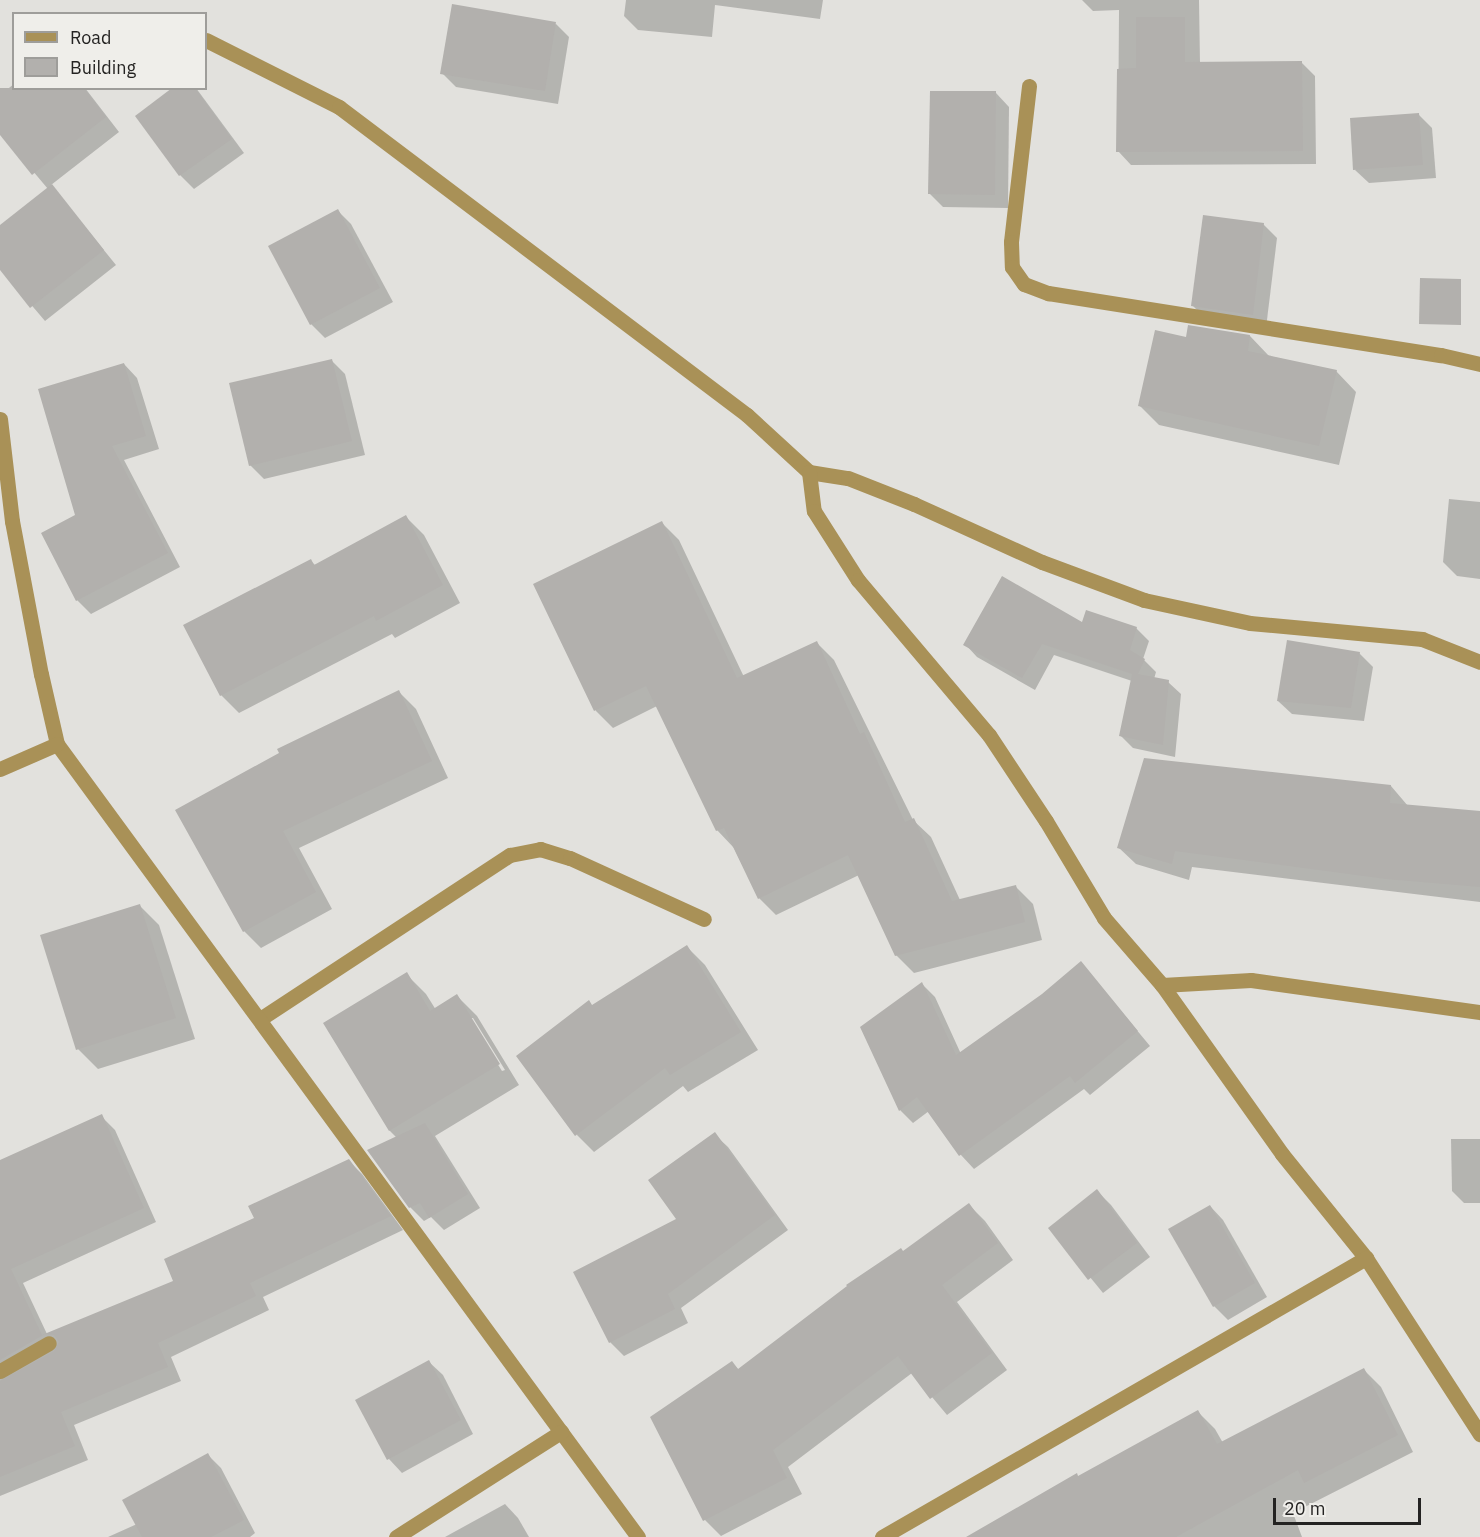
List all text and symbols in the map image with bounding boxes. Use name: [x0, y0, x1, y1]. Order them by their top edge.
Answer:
legend: [12, 12, 207, 90]
text: Road: [70, 26, 111, 49]
text: Building: [70, 56, 136, 79]
scale bar: [1276, 1486, 1424, 1524]
text: 20 m: [1284, 1497, 1326, 1520]

